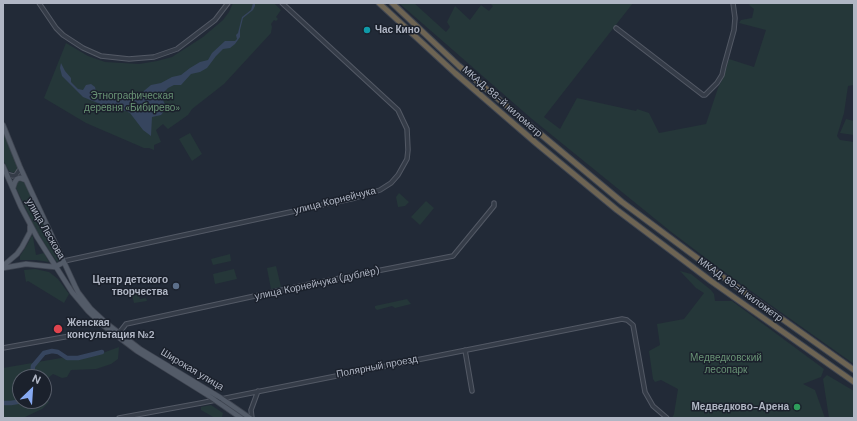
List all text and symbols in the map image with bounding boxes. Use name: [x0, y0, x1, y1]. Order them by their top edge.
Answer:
place label: Час Кино: [375, 24, 420, 36]
marker: Час Кино: [362, 25, 372, 35]
street label: МКАД, 88-й километр: [460, 64, 544, 140]
park label: Этнографическая деревня «Бибирево»: [84, 90, 180, 114]
street label: улица Корнейчука: [293, 185, 377, 217]
street label: улица Лескова: [23, 197, 67, 261]
street label: МКАД, 89-й километр: [695, 255, 785, 325]
street label: улица Корнейчука (дублёр): [253, 265, 381, 303]
place label: Центр детского творчества: [92, 274, 168, 298]
marker: Центр детского творчества: [171, 281, 181, 291]
place label: Женская консультация №2: [67, 317, 154, 340]
marker: Женская консультация №2: [52, 323, 64, 335]
street label: Широкая улица: [158, 346, 226, 394]
park label: Медведковский лесопарк: [690, 352, 762, 376]
street label: Полярный проезд: [335, 353, 419, 381]
north arrow: [12, 369, 52, 409]
text: N: [30, 371, 43, 387]
place label: Медведково-Арена: [691, 401, 789, 413]
marker: Медведково-Арена: [792, 402, 802, 412]

